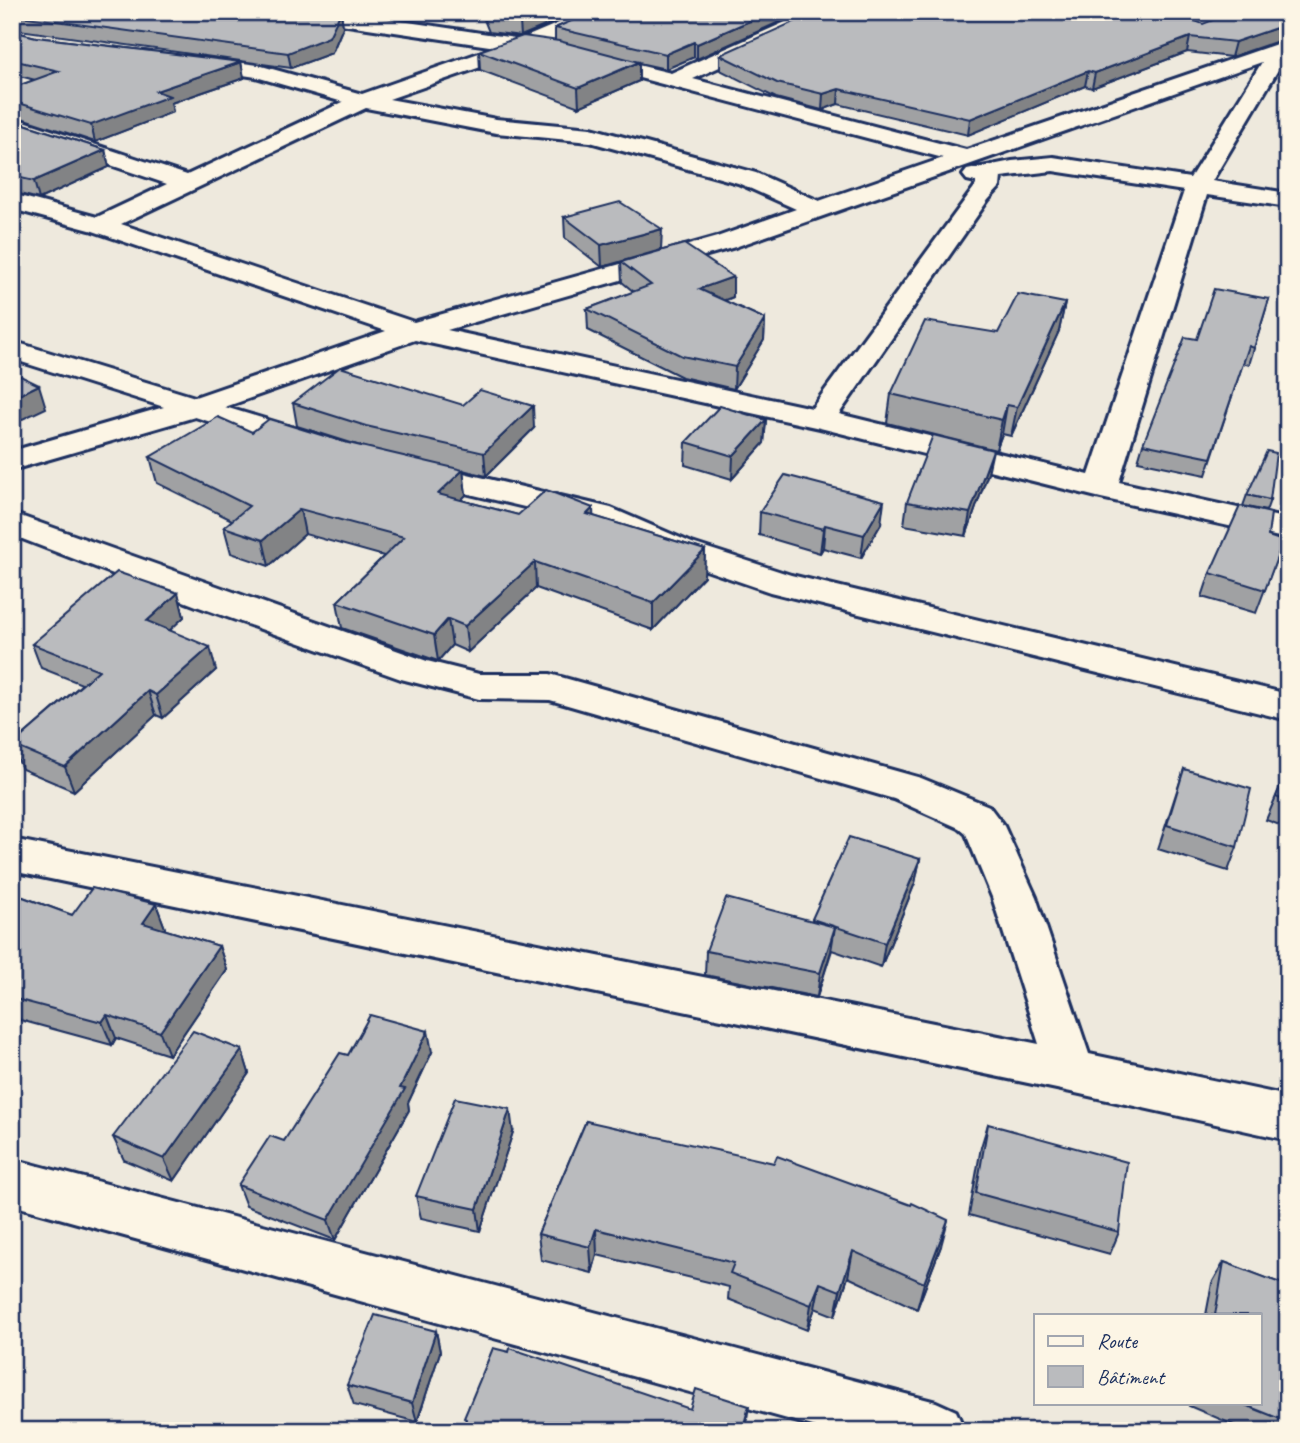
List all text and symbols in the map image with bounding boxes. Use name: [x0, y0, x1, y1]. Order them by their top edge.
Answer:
legend: [1034, 1314, 1262, 1404]
text: Route: [1097, 1328, 1138, 1354]
text: Bâtiment: [1097, 1364, 1166, 1390]

